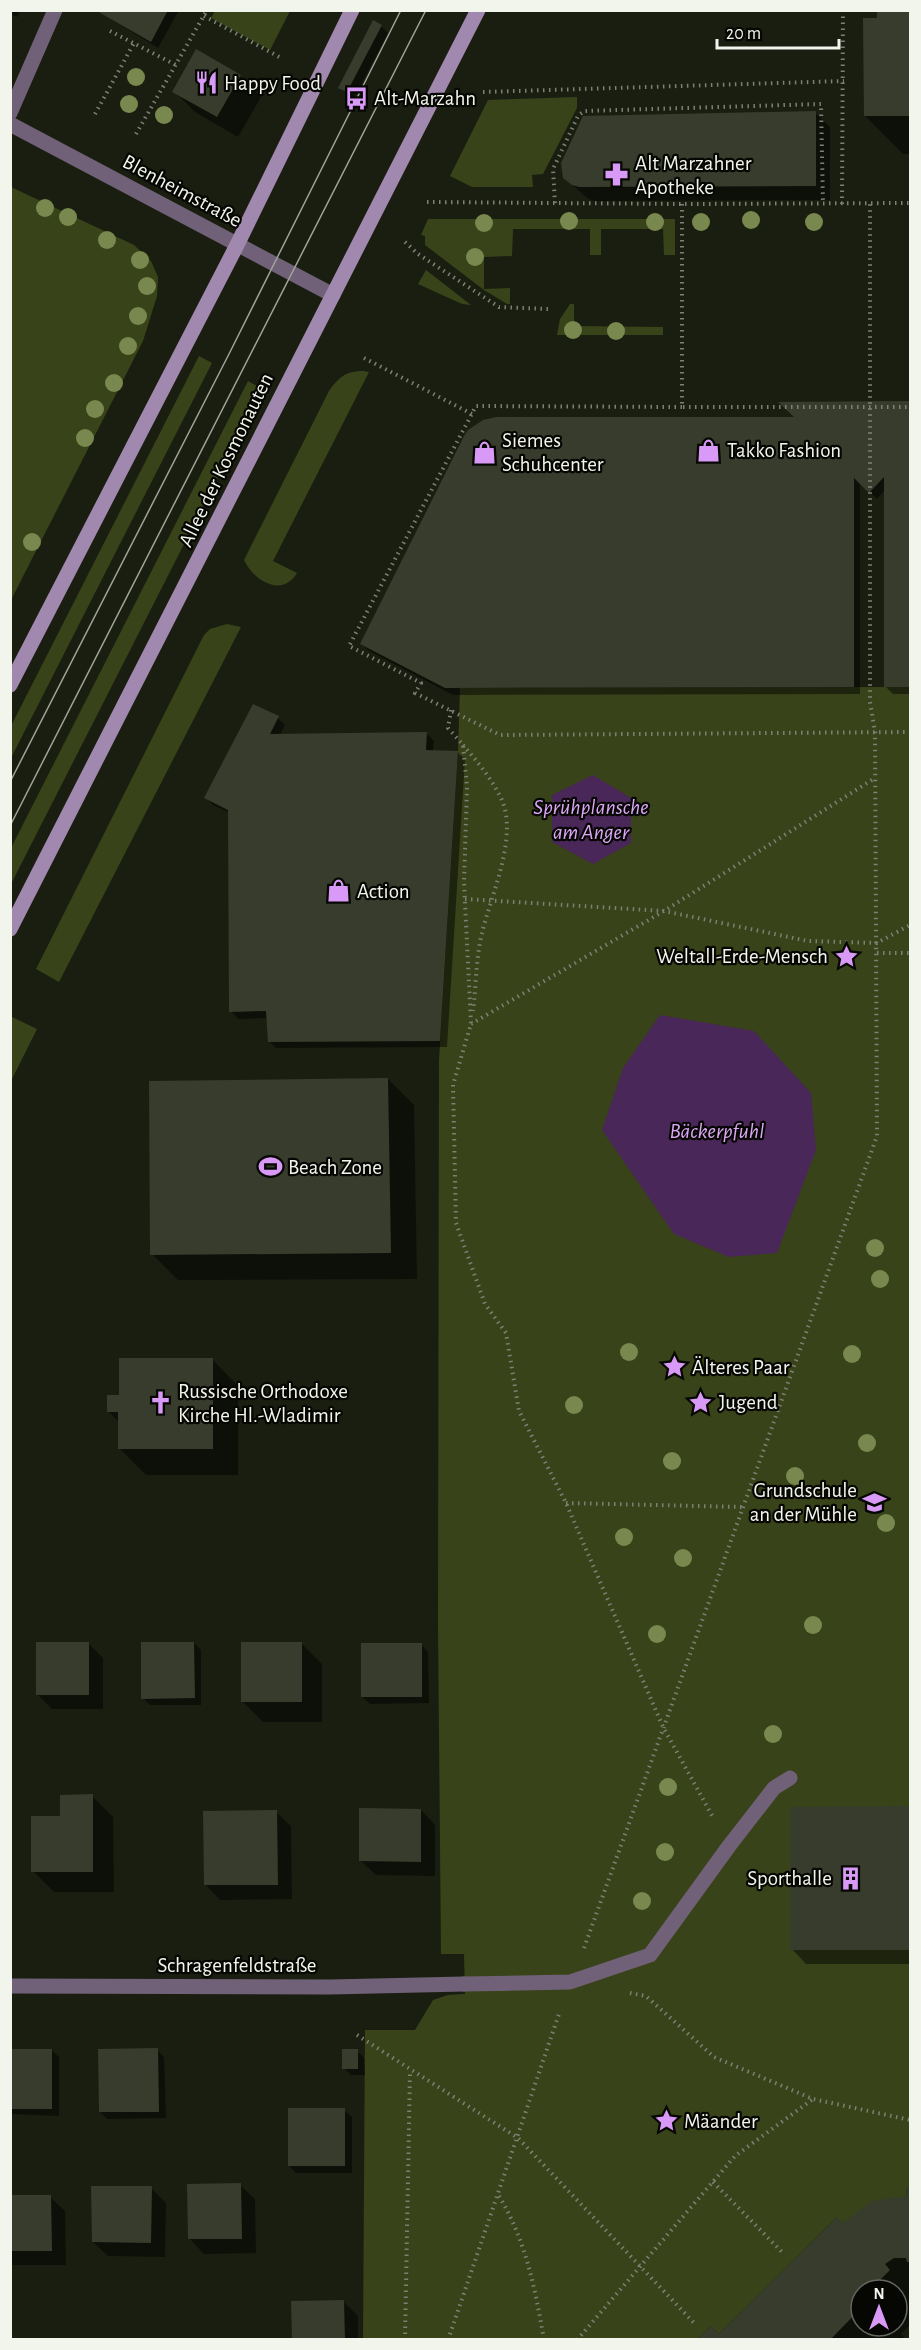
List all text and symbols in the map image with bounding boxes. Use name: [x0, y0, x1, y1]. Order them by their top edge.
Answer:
scale bar: [717, 12, 838, 50]
text: 20 m: [726, 25, 761, 43]
restaurant icon: Happy Food: [193, 70, 219, 96]
place label: Happy Food: [224, 73, 321, 94]
bus stop icon: Alt-Marzahn: [343, 85, 369, 111]
place label: Alt-Marzahn: [374, 88, 476, 109]
street label: Blenheimstraße: [119, 151, 245, 231]
place label: Alt Marzahner Apotheke: [635, 153, 752, 198]
pharmacy icon: Alt Marzahner Apotheke: [604, 162, 630, 188]
street label: Allee der Kosmonauten: [175, 370, 277, 550]
place label: Siemes Schuhcenter: [502, 430, 604, 475]
shop icon: Takko Fashion: [696, 437, 722, 463]
shop icon: Siemes Schuhcenter: [471, 439, 497, 465]
place label: Takko Fashion: [727, 440, 841, 461]
water label: Sprühplansche am Anger: [533, 796, 649, 843]
shop icon: Action: [326, 878, 352, 904]
place label: Action: [357, 881, 410, 902]
place icon: Weltall-Erde-Mensch: [833, 943, 859, 969]
place label: Weltall-Erde-Mensch: [656, 946, 828, 967]
water label: Bäckerpfuhl: [669, 1120, 765, 1143]
sports icon: Beach Zone: [257, 1154, 283, 1180]
place label: Beach Zone: [288, 1157, 382, 1178]
place icon: Älteres Paar: [661, 1354, 687, 1380]
place label: Älteres Paar: [692, 1356, 790, 1378]
place label: Russische Orthodoxe Kirche Hl.-Wladimir: [178, 1381, 348, 1426]
place icon: Jugend: [688, 1389, 714, 1415]
church icon: Russische Orthodoxe Kirche Hl.-Wladimir: [147, 1390, 173, 1416]
place label: Jugend: [719, 1392, 778, 1413]
place label: Grundschule an der Mühle: [750, 1480, 857, 1525]
school or university icon: Grundschule an der Mühle: [862, 1489, 888, 1515]
building icon: Sporthalle: [837, 1865, 863, 1891]
place label: Sporthalle: [747, 1868, 832, 1889]
street label: Schragenfeldstraße: [158, 1955, 316, 1976]
place icon: Mäander: [653, 2108, 679, 2134]
place label: Mäander: [684, 2111, 758, 2132]
north arrow: [849, 2278, 909, 2338]
text: N: [873, 2286, 885, 2302]

